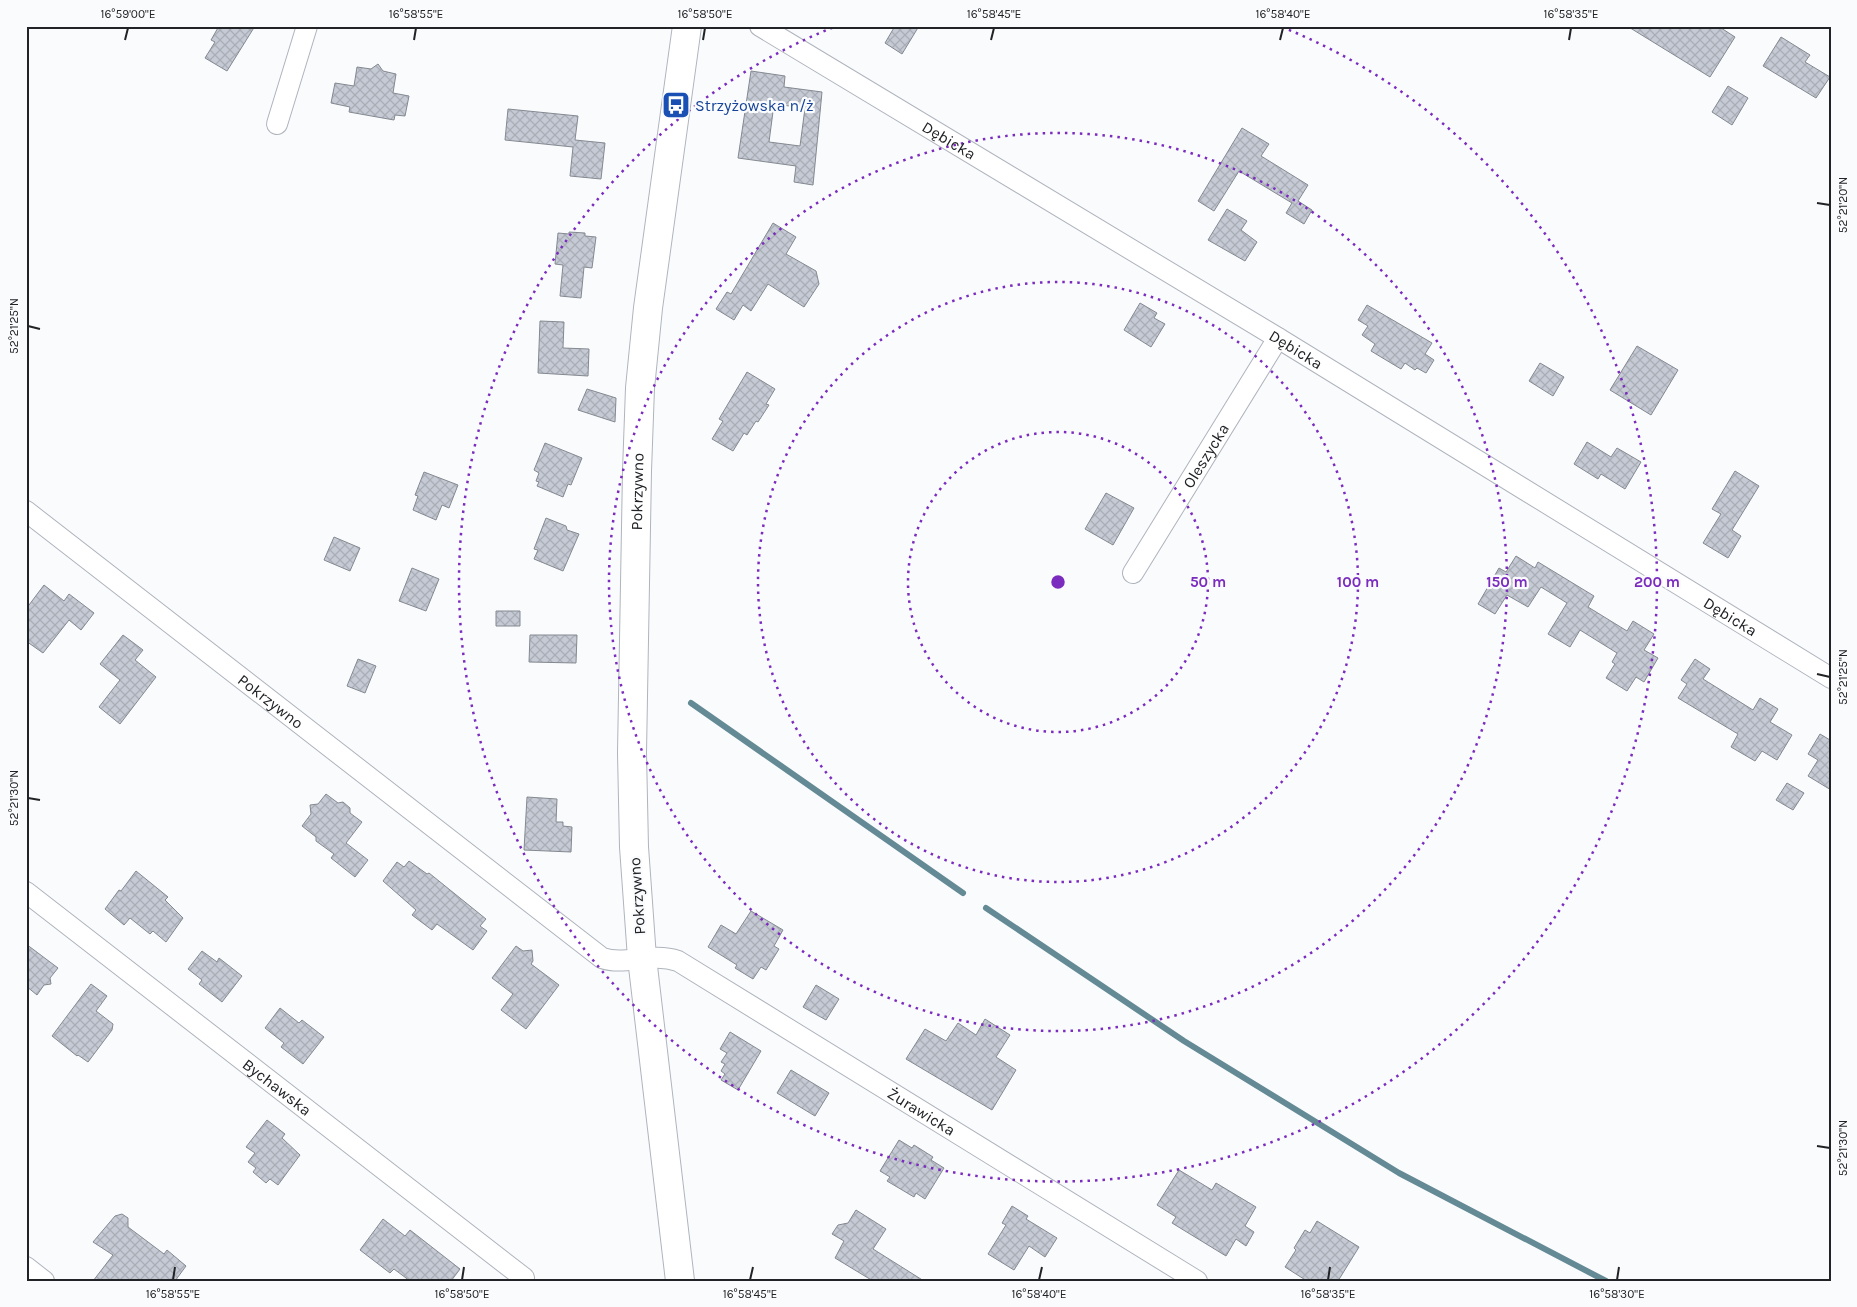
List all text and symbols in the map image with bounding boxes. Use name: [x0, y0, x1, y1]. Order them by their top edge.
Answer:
text: 16°59'00"E: [101, 7, 155, 21]
text: 16°58'55"E: [389, 7, 443, 21]
text: 16°58'50"E: [678, 7, 733, 21]
text: 16°58'45"E: [967, 7, 1021, 21]
text: 16°58'40"E: [1256, 7, 1310, 21]
text: 16°58'35"E: [1544, 7, 1598, 21]
bus stop icon: Strzyżowska n/ż: [661, 90, 691, 120]
place label: Strzyżowska n/ż: [695, 96, 814, 115]
street label: Dębicka: [919, 117, 980, 163]
text: 52°21'20"N: [1836, 177, 1850, 233]
text: 52°21'25"N: [7, 298, 21, 354]
street label: Dębicka: [1266, 326, 1326, 373]
street label: Oleszycka: [1178, 420, 1233, 491]
street label: Pokrzywno: [626, 453, 647, 530]
centre of rings: [1049, 573, 1067, 591]
text: 50 m: [1190, 573, 1226, 591]
text: 100 m: [1337, 573, 1379, 591]
text: 150 m: [1486, 573, 1528, 591]
text: 200 m: [1634, 573, 1680, 591]
street label: Dębicka: [1700, 593, 1761, 640]
text: 52°21'25"N: [1836, 649, 1850, 705]
street label: Pokrzywno: [234, 670, 307, 732]
text: 52°21'30"N: [7, 770, 21, 826]
street label: Pokrzywno: [625, 857, 649, 935]
street label: Bychawska: [239, 1054, 316, 1119]
street label: Żurawicka: [884, 1083, 959, 1139]
text: 52°21'30"N: [1836, 1120, 1850, 1176]
text: 16°58'55"E: [146, 1287, 200, 1301]
text: 16°58'50"E: [435, 1287, 490, 1301]
text: 16°58'45"E: [723, 1287, 777, 1301]
text: 16°58'40"E: [1012, 1287, 1066, 1301]
text: 16°58'35"E: [1301, 1287, 1355, 1301]
text: 16°58'30"E: [1589, 1287, 1645, 1301]

